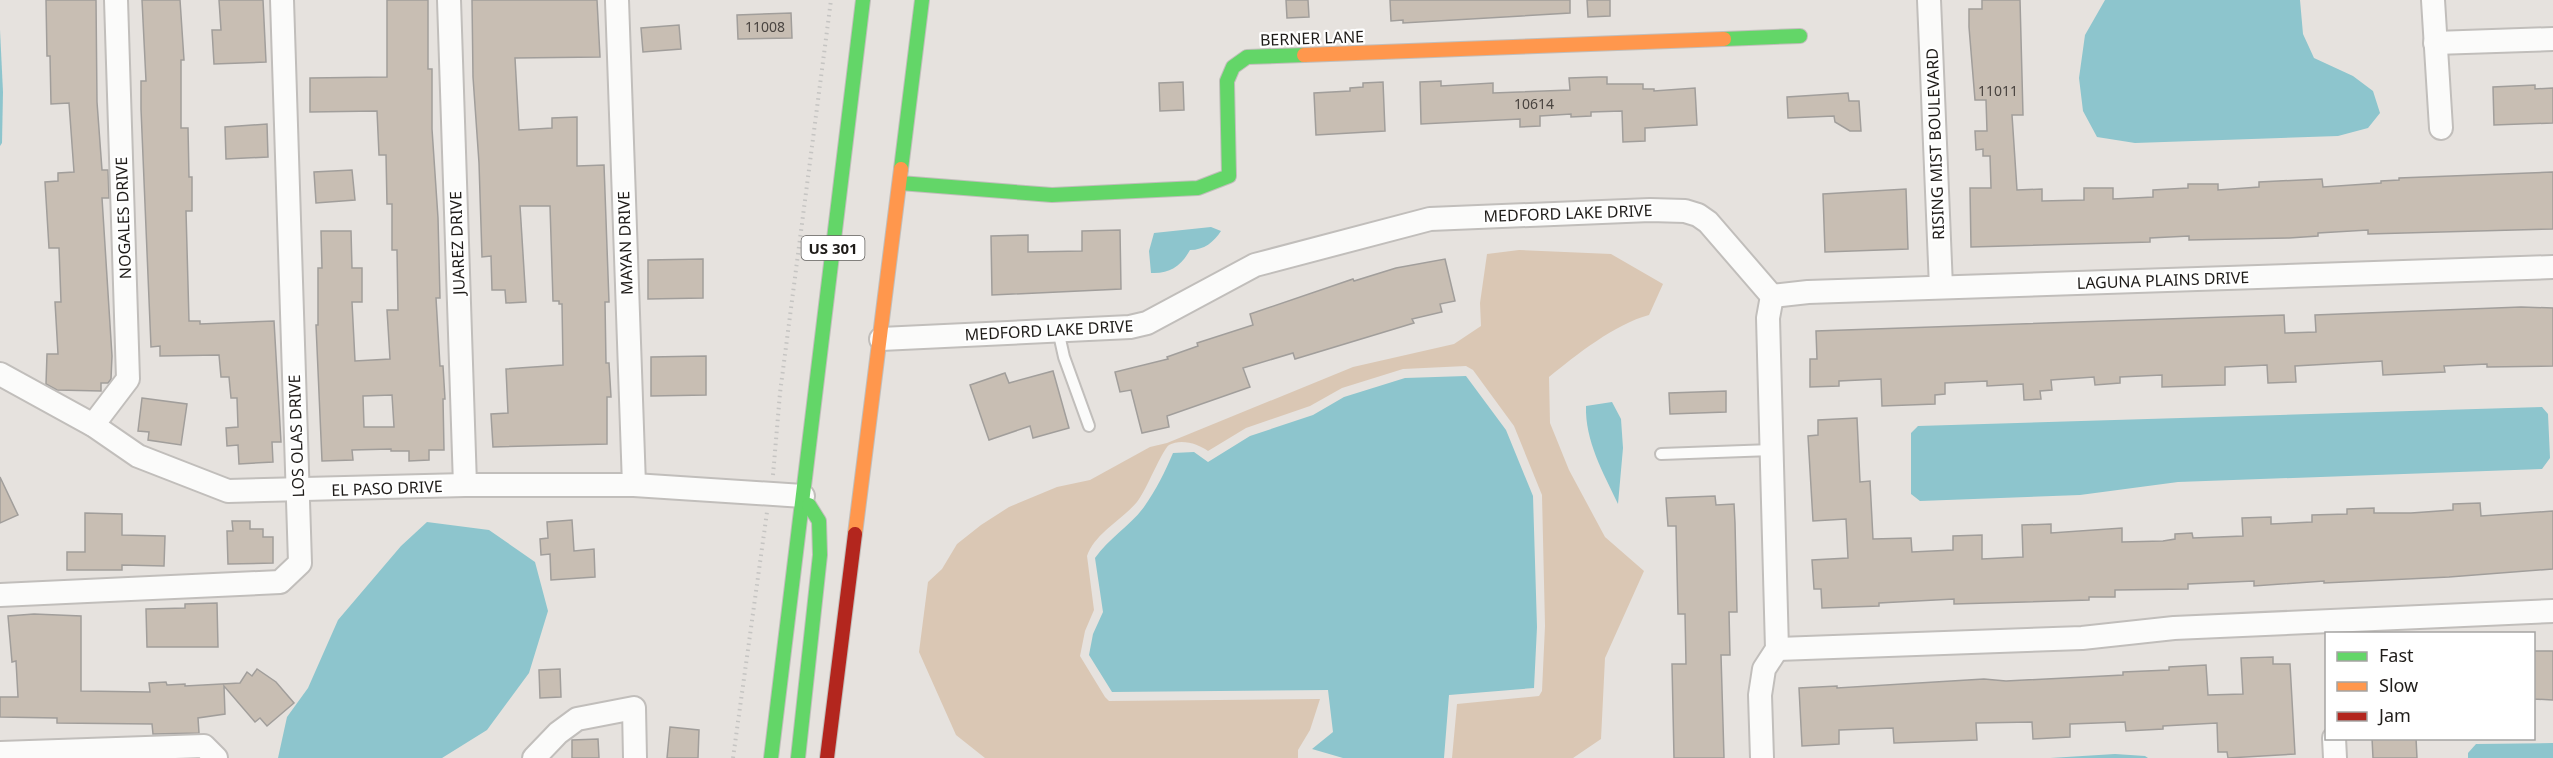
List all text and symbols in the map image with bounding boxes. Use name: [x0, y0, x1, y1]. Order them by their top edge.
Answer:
house number: 11008: [745, 17, 785, 36]
street label: BERNER LANE: [1260, 25, 1364, 51]
street label: RISING MIST BOULEVARD: [1921, 48, 1949, 240]
house number: 11011: [1978, 81, 2018, 100]
house number: 10614: [1514, 94, 1554, 113]
street label: NOGALES DRIVE: [110, 156, 136, 280]
street label: JUAREZ DRIVE: [444, 191, 470, 297]
street label: MAYAN DRIVE: [612, 191, 638, 295]
street label: MEDFORD LAKE DRIVE: [1483, 199, 1653, 227]
road number: US 301: [802, 236, 864, 260]
street label: LAGUNA PLAINS DRIVE: [2076, 266, 2250, 294]
street label: MEDFORD LAKE DRIVE: [964, 315, 1134, 345]
street label: LOS OLAS DRIVE: [283, 374, 309, 498]
street label: EL PASO DRIVE: [331, 475, 443, 501]
legend: [2325, 632, 2535, 740]
text: Fast: [2379, 643, 2414, 667]
text: Slow: [2379, 673, 2418, 697]
text: Jam: [2377, 703, 2411, 727]

